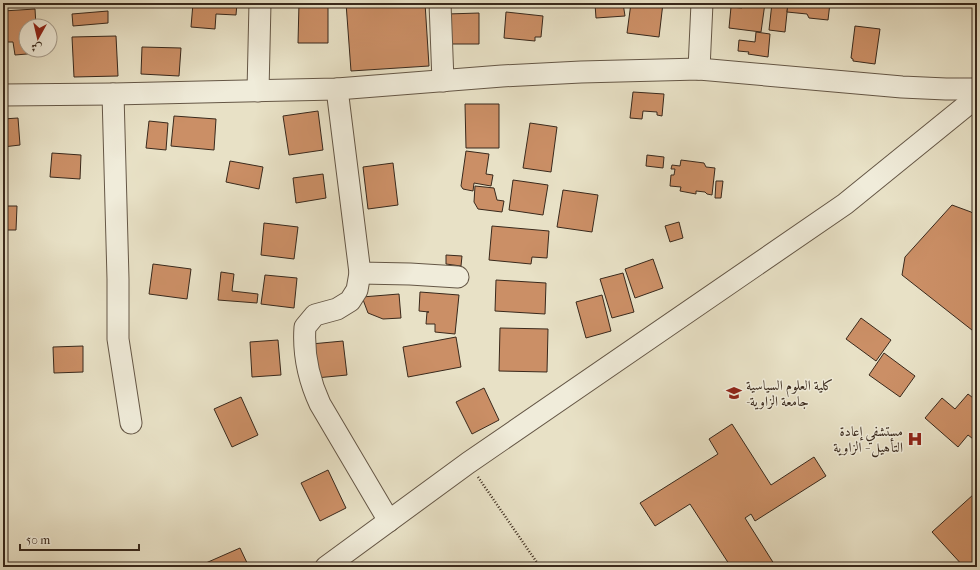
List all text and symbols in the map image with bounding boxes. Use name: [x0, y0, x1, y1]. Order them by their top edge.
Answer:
north arrow: [18, 18, 58, 58]
text: ش: [30, 40, 43, 55]
place label: كلية العلوم السياسية -جامعة الزاوية: [746, 377, 833, 410]
school or university icon: كلية العلوم السياسية -جامعة الزاوية: [725, 384, 743, 402]
place label: مستشفي إعادة التأهيل - الزاوية: [833, 423, 903, 458]
hospital icon: مستشفي إعادة التأهيل - الزاوية: [906, 430, 924, 448]
scale bar: [20, 526, 139, 552]
text: 50 m: [26, 533, 50, 547]

